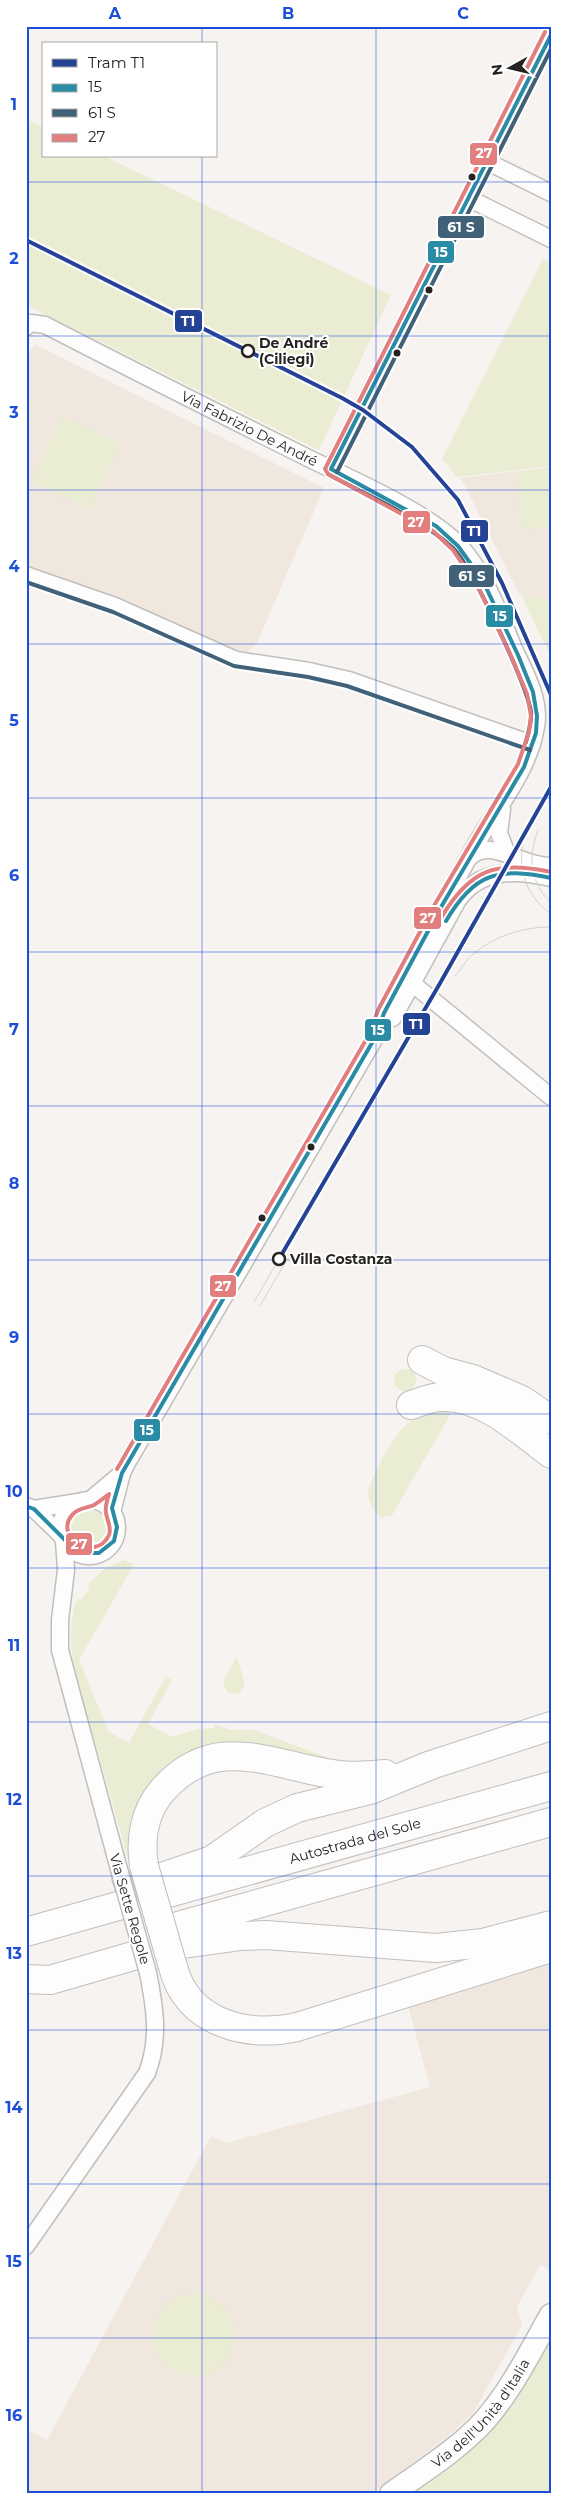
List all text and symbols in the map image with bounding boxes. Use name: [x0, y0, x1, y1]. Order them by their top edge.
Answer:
text: A: [108, 4, 122, 23]
text: B: [282, 4, 294, 23]
text: C: [457, 4, 469, 23]
legend: [42, 42, 218, 158]
north arrow: [484, 42, 534, 92]
text: Tram T1: [88, 53, 145, 72]
text: N: [487, 63, 507, 77]
text: 15: [88, 77, 102, 96]
text: 1: [11, 95, 17, 114]
text: 61 S: [88, 103, 116, 122]
text: 27: [88, 127, 105, 146]
line badge: 27: [469, 142, 498, 166]
text: 27: [476, 144, 493, 162]
unlabelled marker: [467, 172, 477, 182]
line badge: 61 S: [437, 215, 485, 239]
text: 61 S: [447, 218, 475, 236]
line badge: 15: [427, 240, 455, 264]
text: 15: [434, 243, 448, 261]
text: 2: [9, 249, 19, 268]
unlabelled marker: [424, 285, 434, 295]
line badge: T1: [174, 309, 203, 333]
text: T1: [181, 312, 195, 330]
place label: De André (Ciliegi): [259, 334, 328, 368]
marker: De André (Ciliegi): [241, 344, 255, 358]
unlabelled marker: [392, 348, 402, 358]
street label: Via Fabrizio De André: [178, 387, 321, 470]
text: 3: [8, 403, 19, 422]
line badge: 27: [402, 510, 431, 534]
text: 27: [408, 513, 425, 531]
line badge: T1: [460, 519, 489, 543]
text: T1: [467, 522, 481, 540]
text: 4: [8, 557, 20, 576]
line badge: 61 S: [448, 564, 495, 588]
text: 61 S: [458, 567, 486, 585]
line badge: 15: [485, 604, 514, 628]
text: 15: [493, 607, 507, 625]
text: 5: [9, 711, 19, 730]
text: 6: [9, 866, 19, 885]
line badge: 27: [413, 906, 442, 930]
text: 27: [420, 909, 437, 927]
line badge: T1: [402, 1012, 431, 1036]
text: T1: [409, 1015, 423, 1033]
line badge: 15: [364, 1018, 392, 1042]
text: 7: [9, 1020, 19, 1039]
text: 15: [371, 1021, 385, 1039]
unlabelled marker: [306, 1142, 316, 1152]
text: 8: [9, 1174, 19, 1193]
unlabelled marker: [257, 1213, 267, 1223]
place label: Villa Costanza: [289, 1250, 392, 1268]
marker: Villa Costanza: [272, 1252, 286, 1266]
line badge: 27: [209, 1274, 237, 1298]
text: 27: [215, 1277, 232, 1295]
text: 9: [9, 1328, 19, 1347]
line badge: 15: [133, 1418, 161, 1442]
text: 15: [140, 1421, 154, 1439]
text: 10: [5, 1482, 23, 1501]
line badge: 27: [65, 1532, 93, 1556]
text: 27: [71, 1535, 88, 1553]
text: 11: [8, 1636, 20, 1655]
text: 12: [6, 1790, 22, 1809]
street label: Autostrada del Sole: [287, 1814, 423, 1868]
street label: Via Sette Regole: [106, 1851, 154, 1967]
text: 13: [6, 1944, 22, 1963]
text: 14: [5, 2098, 23, 2117]
text: 15: [6, 2252, 22, 2271]
street label: Via dell'Unità d'Italia: [428, 2355, 534, 2472]
text: 16: [6, 2406, 22, 2425]

